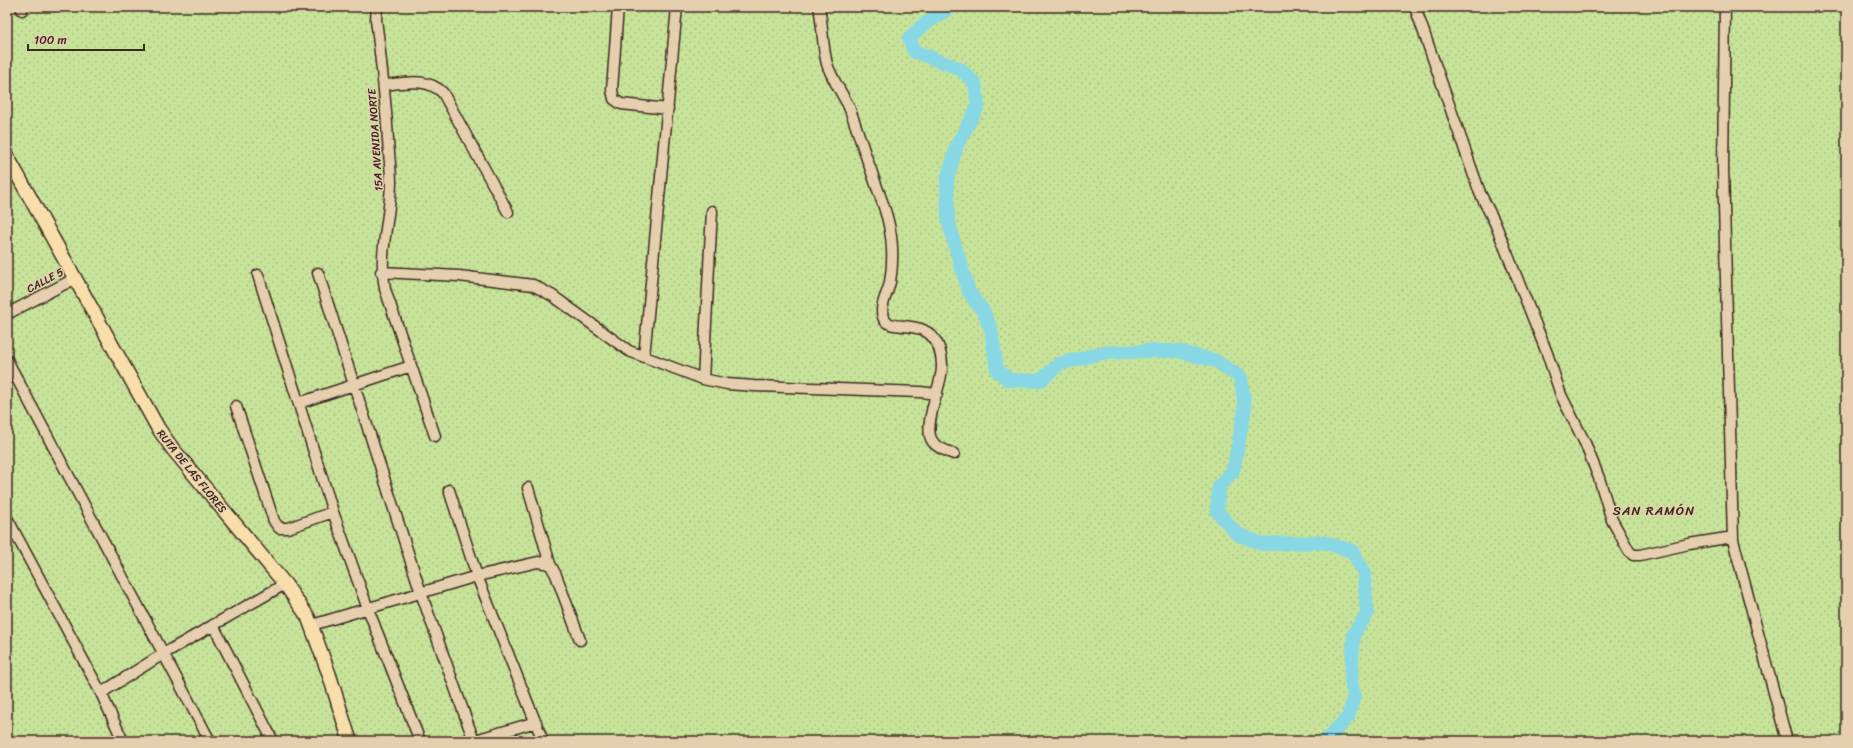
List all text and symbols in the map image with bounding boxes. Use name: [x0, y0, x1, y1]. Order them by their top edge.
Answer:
scale bar: [28, 26, 144, 52]
text: 100 m: [34, 29, 67, 51]
street label: 15A AVENIDA NORTE: [362, 87, 389, 192]
street label: CALLE 5: [23, 263, 68, 298]
street label: RUTA DE LAS FLORES: [152, 425, 231, 517]
district label: SAN RAMÓN: [1613, 499, 1695, 522]

